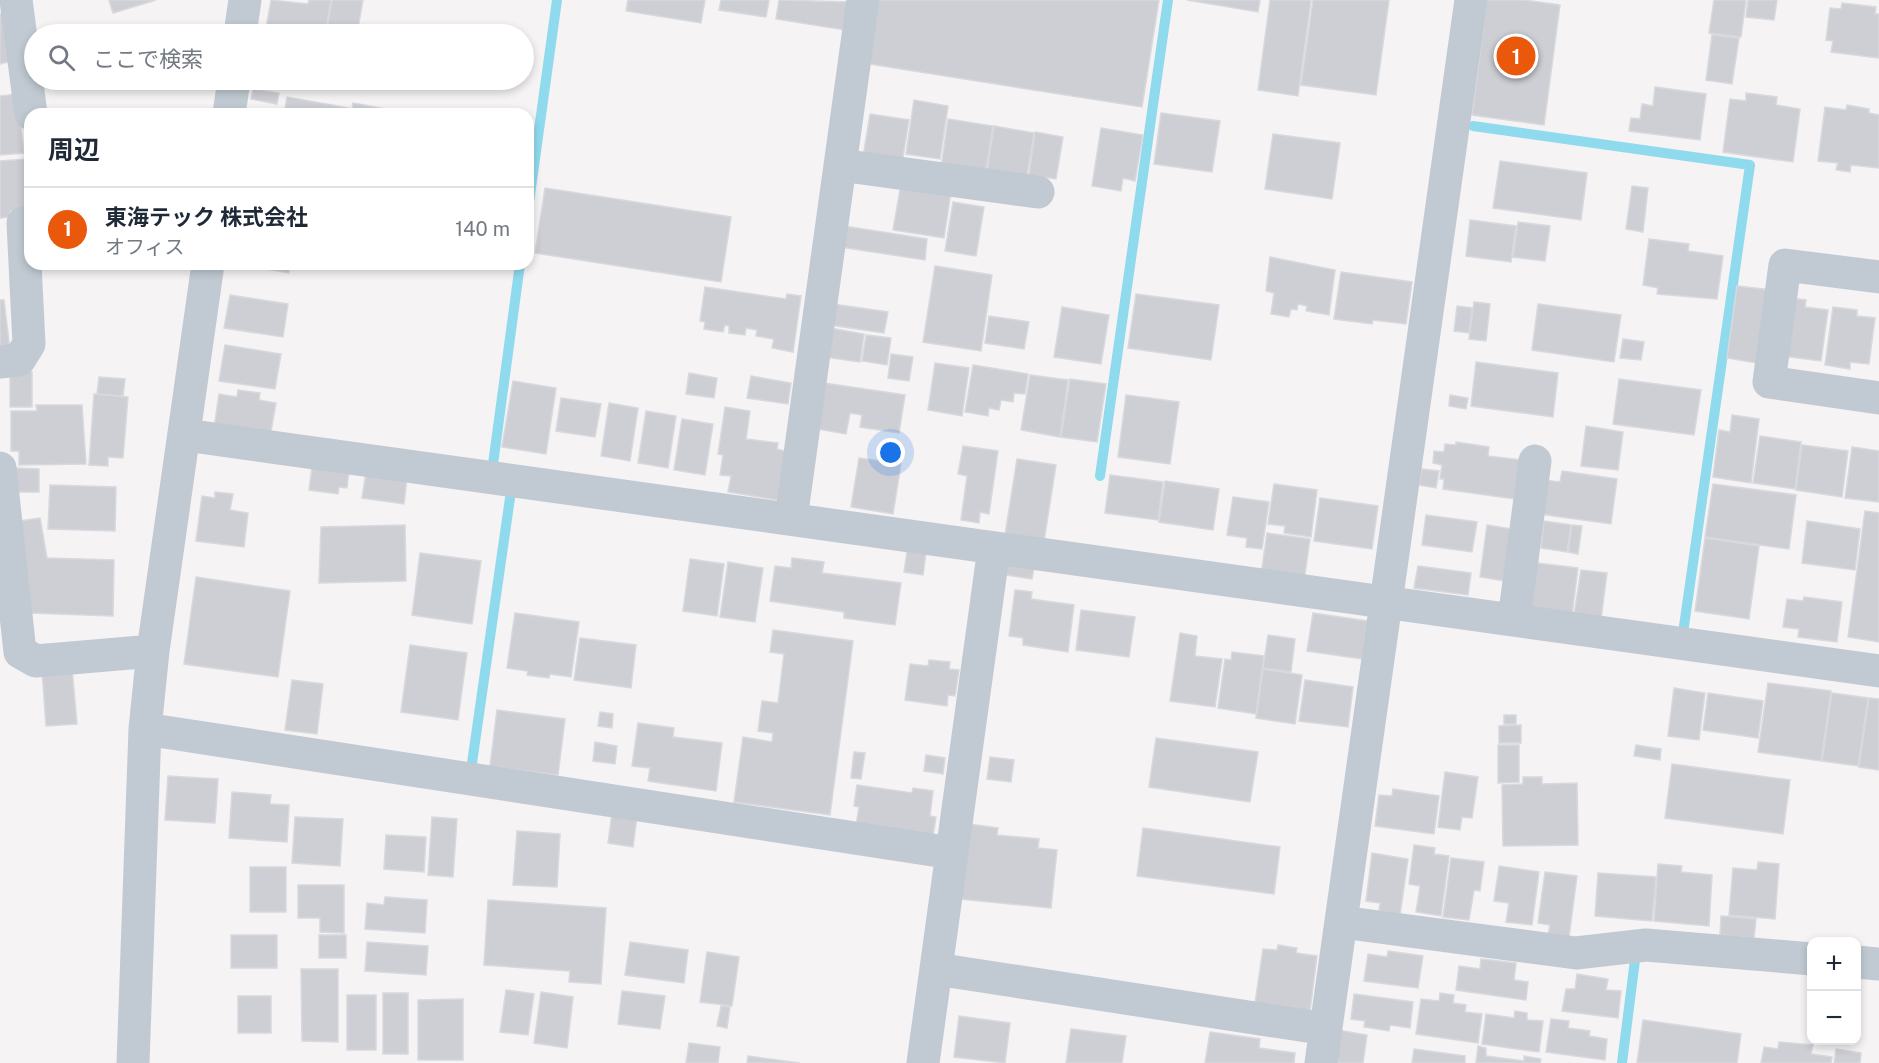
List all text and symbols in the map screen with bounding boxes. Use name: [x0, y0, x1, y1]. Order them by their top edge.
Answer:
search box: [24, 24, 534, 90]
pin: 1: [1496, 34, 1536, 78]
icon: search: [45, 41, 78, 74]
text: ここで検索: [93, 46, 203, 72]
text: 周辺: [48, 134, 100, 165]
text: 東海テック 株式会社: [105, 204, 308, 230]
text: 1: [63, 217, 72, 241]
text: 140 m: [455, 217, 510, 241]
text: オフィス: [105, 235, 185, 259]
your location: [876, 438, 905, 467]
map controls: [1807, 937, 1861, 1045]
button: +: [1807, 937, 1861, 991]
button: −: [1807, 991, 1861, 1045]

